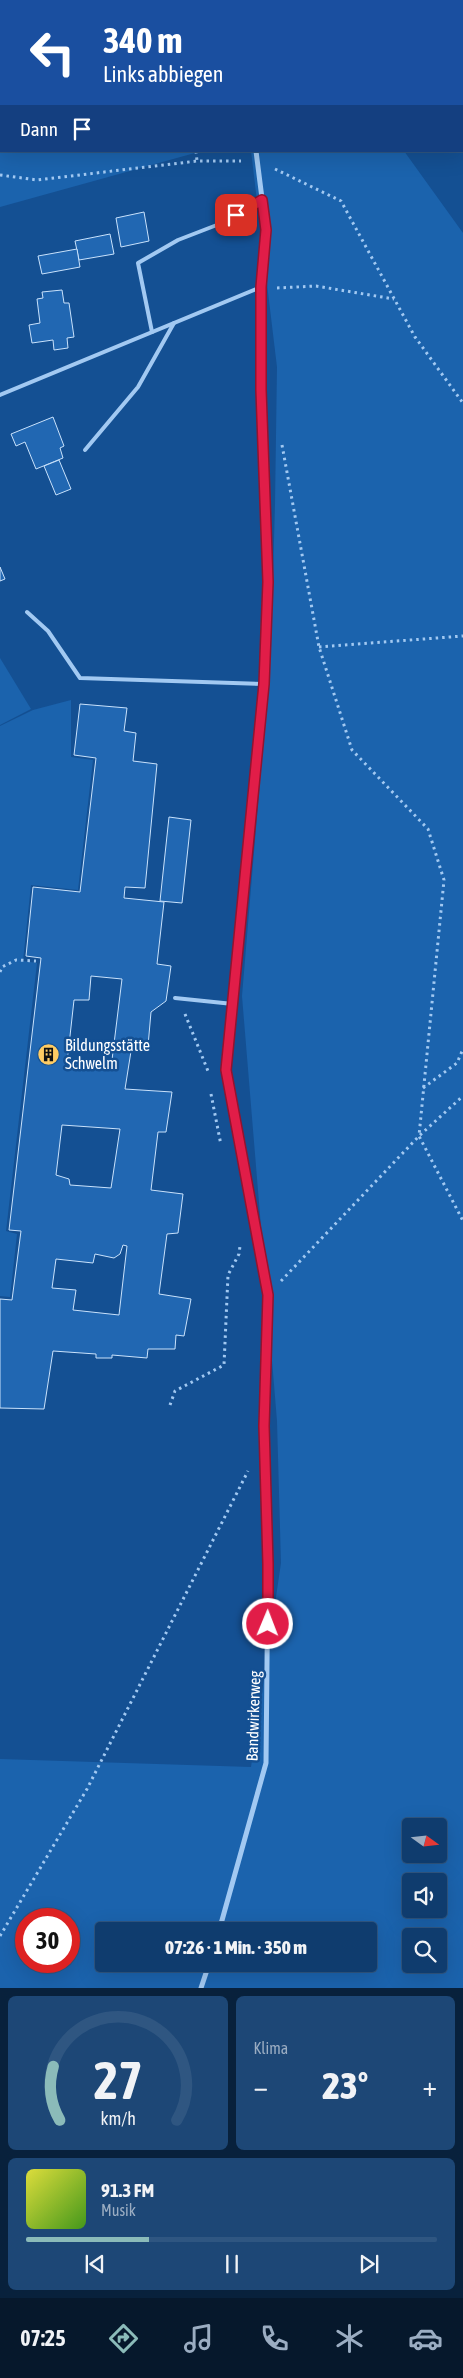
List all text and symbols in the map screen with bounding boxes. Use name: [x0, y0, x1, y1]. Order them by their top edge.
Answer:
icon: left: [20, 20, 85, 85]
text: 340 m: [103, 20, 182, 60]
text: Links abbiegen: [103, 61, 224, 87]
icon: arrive: [68, 115, 96, 143]
text: Dann: [20, 118, 58, 140]
pin: [215, 194, 257, 236]
icon: arrive: [222, 201, 250, 229]
place label: Bildungsstätte Schwelm: [65, 1036, 150, 1072]
building icon: Bildungsstätte Schwelm: [37, 1042, 61, 1066]
position arrow: [241, 1597, 293, 1649]
street label: Bandwirkerweg: [242, 1670, 265, 1762]
north arrow: [402, 1818, 448, 1862]
map controls: [402, 1818, 447, 1973]
button: sound: [402, 1873, 447, 1918]
speed limit sign: 30: [15, 1908, 80, 1973]
button: search: [402, 1928, 447, 1973]
text: 07:26 · 1 Min. · 350 m: [165, 1936, 307, 1958]
text: Klima: [254, 2039, 288, 2057]
text: 27: [93, 2050, 142, 2110]
text: 23°: [322, 2064, 368, 2107]
text: −: [254, 2070, 268, 2102]
text: +: [422, 2070, 437, 2102]
text: km/h: [100, 2108, 135, 2129]
text: 91.3 FM: [101, 2179, 154, 2201]
text: Musik: [101, 2201, 136, 2219]
icon: previous: [81, 2250, 109, 2278]
icon: pause: [218, 2250, 246, 2278]
icon: next: [355, 2250, 383, 2278]
icon: directions: [106, 2321, 141, 2356]
icon: music: [181, 2321, 216, 2356]
icon: phone: [257, 2321, 292, 2356]
icon: climate: [332, 2321, 367, 2356]
icon: car: [408, 2321, 443, 2356]
text: 07:25: [20, 2325, 66, 2351]

